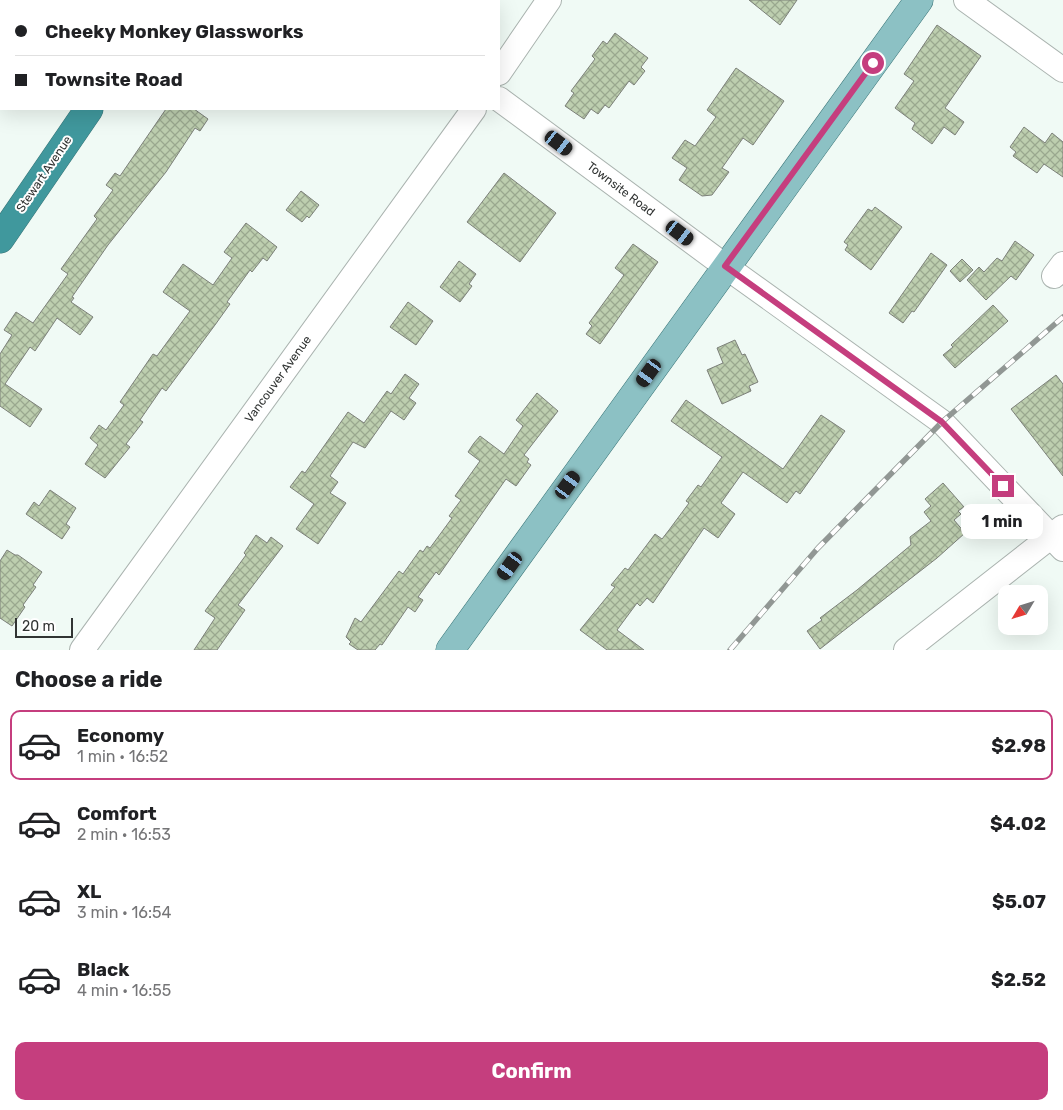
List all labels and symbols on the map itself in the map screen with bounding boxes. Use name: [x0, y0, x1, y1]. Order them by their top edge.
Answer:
route start: [862, 52, 884, 74]
car: [542, 128, 575, 158]
street label: Stewart Avenue: [13, 133, 75, 215]
street label: Townsite Road: [584, 159, 658, 219]
car: [663, 218, 696, 248]
street label: Vancouver Avenue: [242, 333, 314, 425]
car: [634, 356, 663, 390]
car: [553, 468, 582, 502]
route end: [992, 475, 1014, 497]
callout: 1 min: [962, 504, 1044, 538]
car: [495, 549, 524, 583]
north arrow: [998, 585, 1048, 635]
scale bar: [15, 615, 72, 638]

